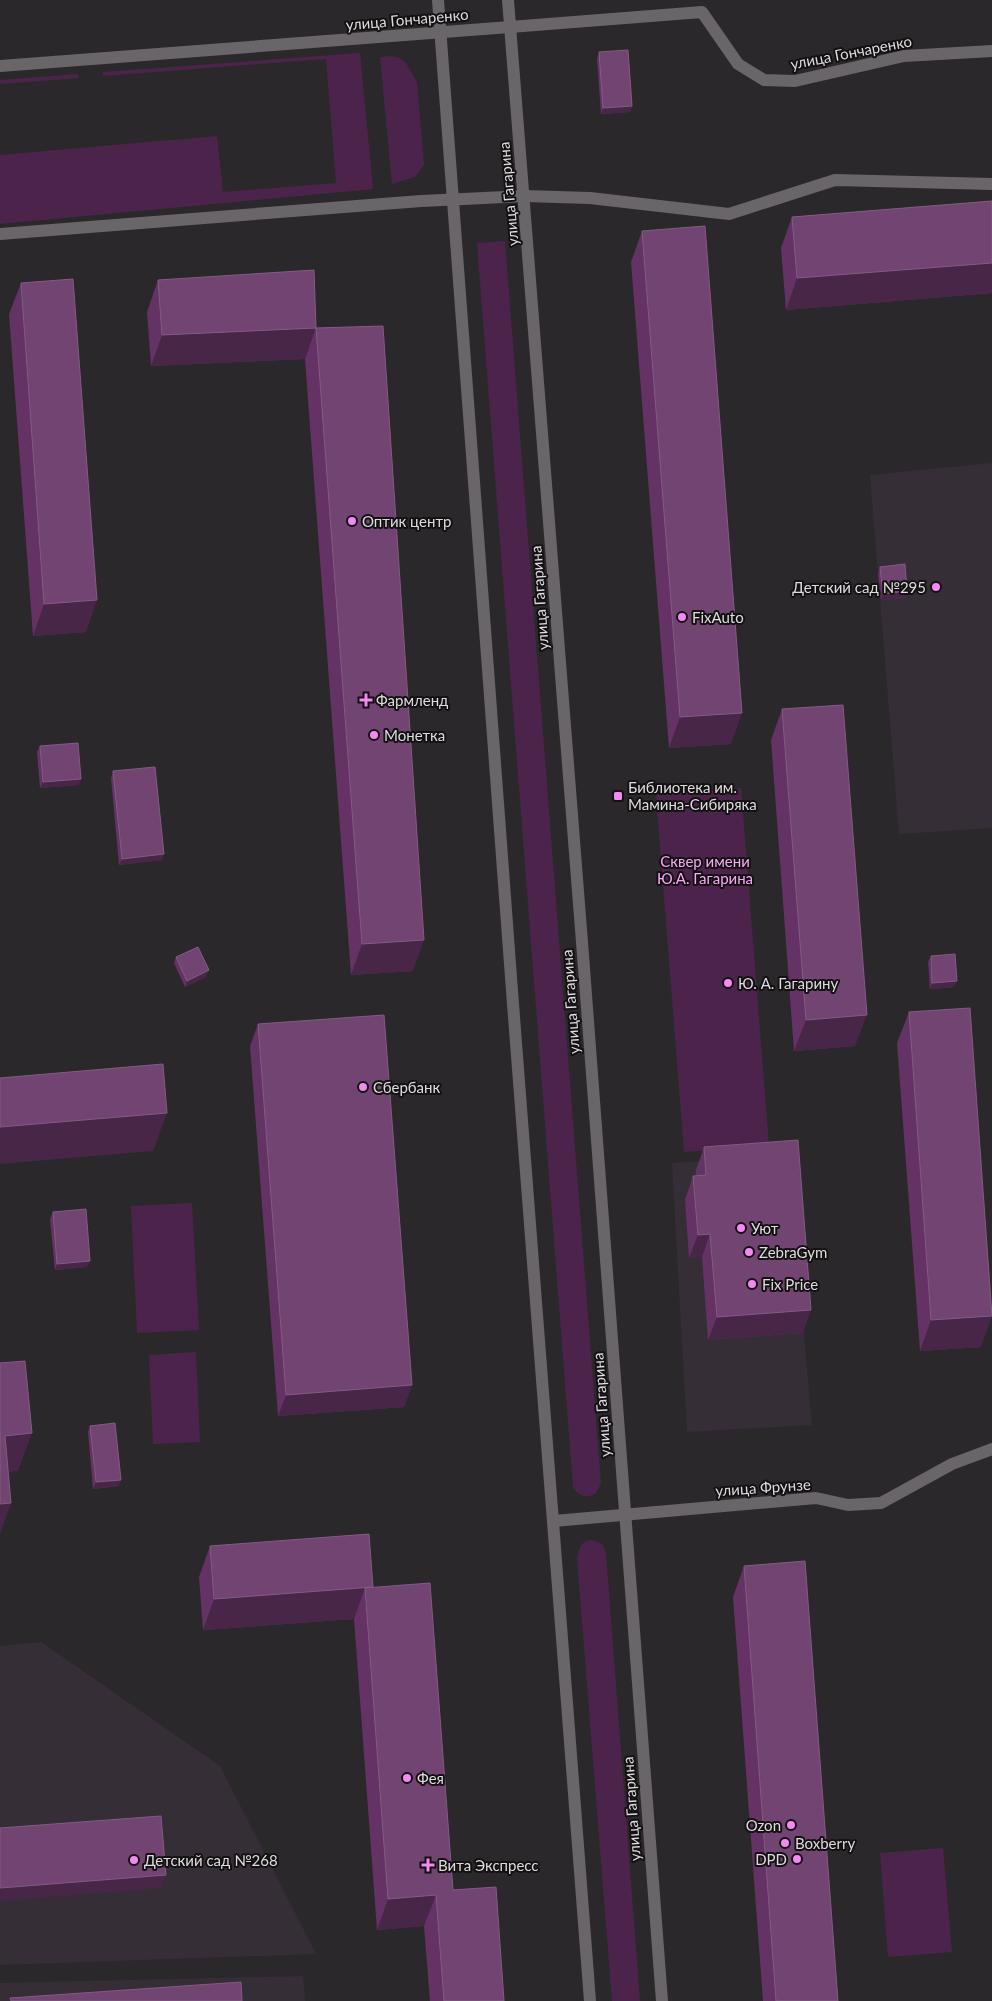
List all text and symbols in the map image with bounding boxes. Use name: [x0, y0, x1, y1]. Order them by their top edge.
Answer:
street label: улица Гончаренко: [345, 5, 469, 33]
street label: улица Гончаренко: [789, 31, 913, 73]
street label: улица Гагарина: [494, 141, 522, 247]
place label: Оптик центр: [362, 512, 451, 530]
marker: Оптик центр: [346, 515, 358, 527]
street label: улица Гагарина: [526, 545, 552, 651]
place label: Детский сад №295: [792, 578, 926, 596]
marker: Детский сад №295: [930, 581, 942, 593]
place label: FixAuto: [692, 608, 744, 626]
marker: FixAuto: [676, 611, 688, 623]
place label: Фармленд: [376, 691, 448, 709]
marker: Фармленд: [360, 694, 372, 706]
place label: Монетка: [384, 726, 445, 744]
marker: Монетка: [368, 729, 380, 741]
place label: Библиотека им. Мамина-Сибиряка: [628, 778, 757, 813]
marker: Библиотека им. Мамина-Сибиряка: [612, 790, 624, 802]
park label: Сквер имени Ю.А. Гагарина: [657, 852, 753, 887]
street label: улица Гагарина: [557, 949, 583, 1055]
place label: Ю. А. Гагарину: [738, 974, 839, 992]
marker: Ю. А. Гагарину: [722, 977, 734, 989]
place label: Сбербанк: [373, 1078, 441, 1096]
marker: Сбербанк: [357, 1081, 369, 1093]
place label: Уют: [751, 1219, 779, 1237]
marker: Уют: [735, 1222, 747, 1234]
place label: ZebraGym: [759, 1243, 827, 1261]
marker: ZebraGym: [743, 1246, 755, 1258]
place label: Fix Price: [762, 1275, 818, 1293]
marker: Fix Price: [746, 1278, 758, 1290]
street label: улица Гагарина: [588, 1352, 614, 1458]
street label: улица Фрунзе: [715, 1475, 811, 1499]
street label: улица Гагарина: [618, 1756, 644, 1862]
place label: Фея: [417, 1769, 444, 1787]
marker: Фея: [401, 1772, 413, 1784]
place label: Ozon: [746, 1816, 781, 1834]
marker: Ozon: [785, 1819, 797, 1831]
place label: Boxberry: [795, 1834, 855, 1852]
marker: Boxberry: [779, 1837, 791, 1849]
place label: DPD: [755, 1850, 787, 1868]
place label: Детский сад №268: [144, 1851, 278, 1869]
marker: DPD: [791, 1853, 803, 1865]
marker: Детский сад №268: [128, 1854, 140, 1866]
place label: Вита Экспресс: [438, 1856, 539, 1874]
marker: Вита Экспресс: [422, 1859, 434, 1871]

